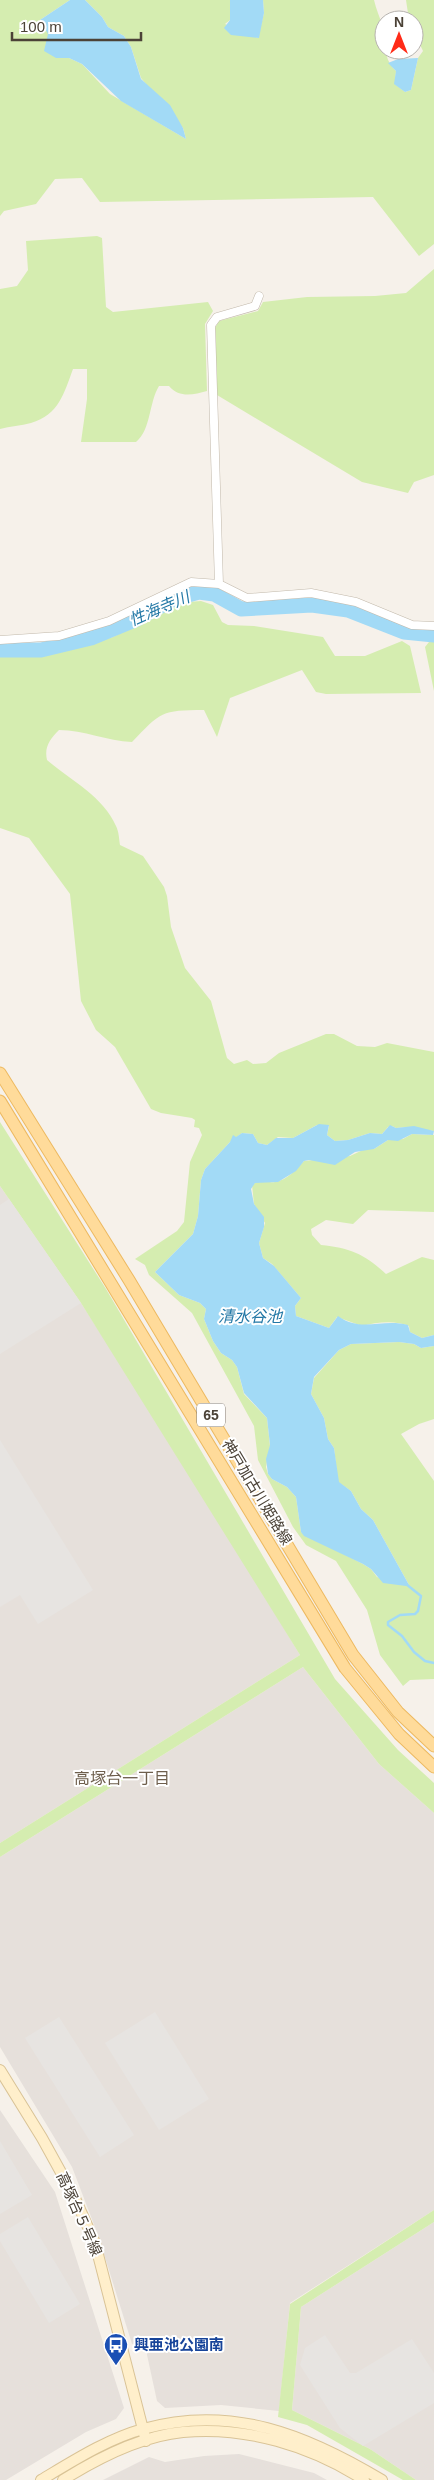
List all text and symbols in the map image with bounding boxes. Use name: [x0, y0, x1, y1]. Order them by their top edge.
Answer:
scale bar: [12, 10, 141, 42]
north arrow: [374, 10, 424, 60]
text: N: [394, 14, 404, 30]
text: 100 m: [20, 18, 62, 35]
water label: 性海寺川: [126, 587, 194, 629]
water label: 清水谷池: [218, 1308, 284, 1325]
road number: 65: [197, 1404, 225, 1426]
street label: 神戸加古川姫路線: [219, 1436, 296, 1548]
district label: 高塚台一丁目: [74, 1770, 170, 1787]
street label: 高塚台５号線: [53, 2169, 106, 2258]
bus stop icon: 興亜池公園南: [103, 2332, 129, 2366]
place label: 興亜池公園南: [134, 2336, 224, 2353]

